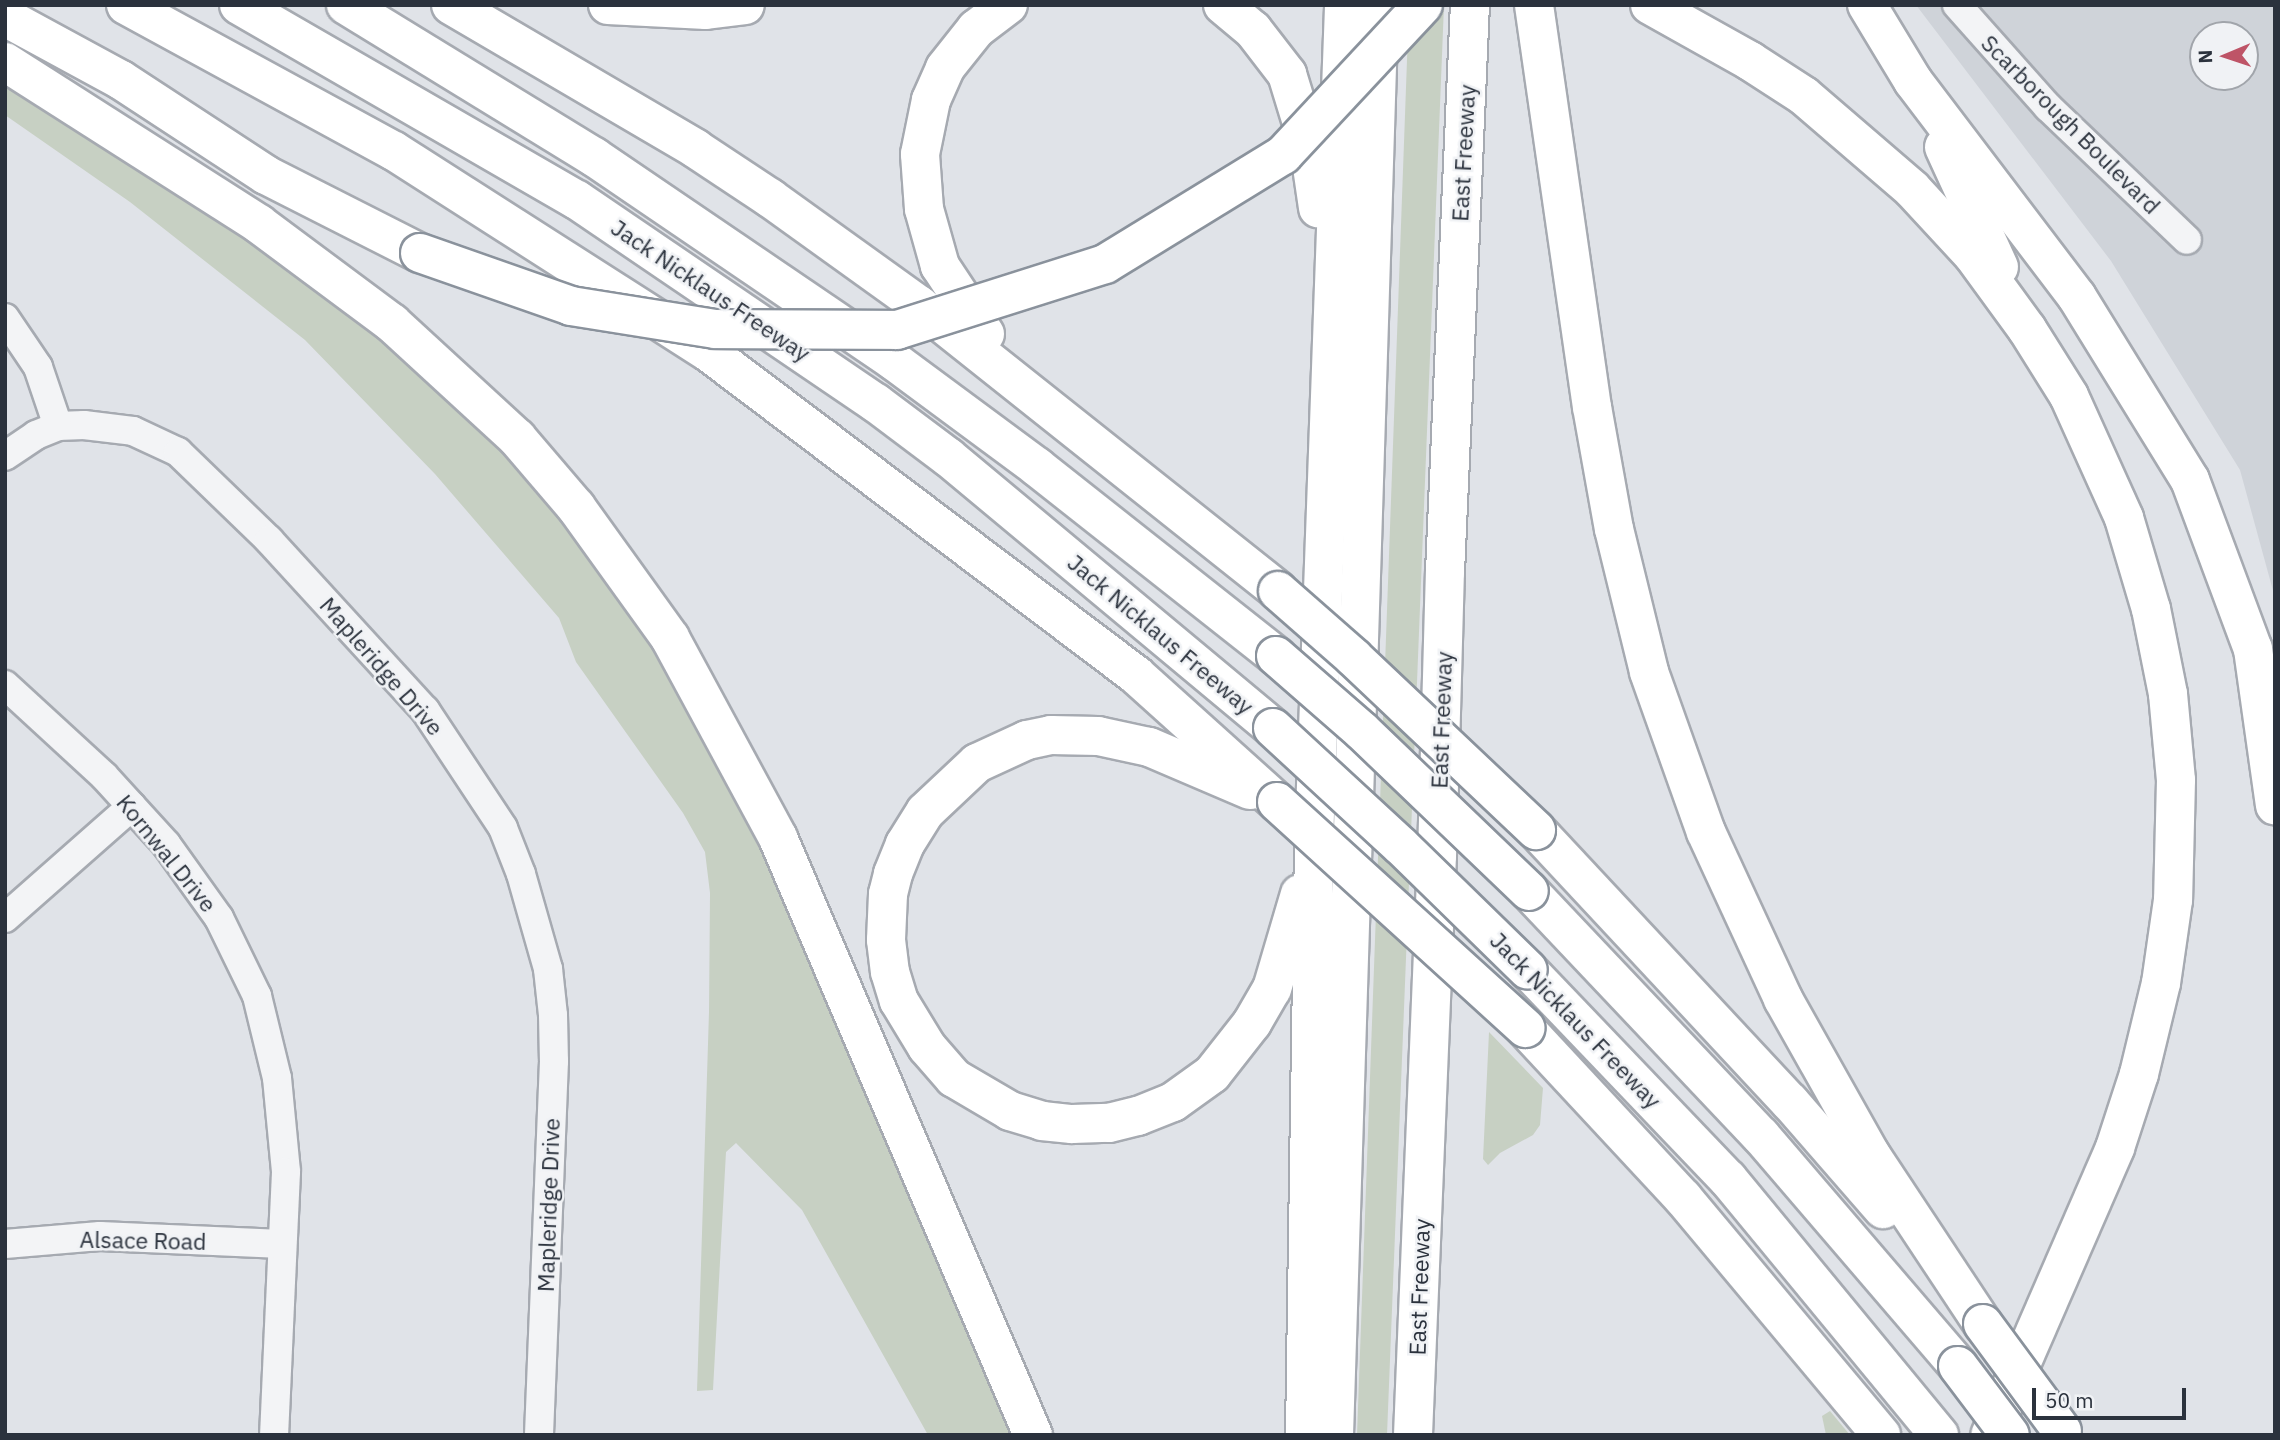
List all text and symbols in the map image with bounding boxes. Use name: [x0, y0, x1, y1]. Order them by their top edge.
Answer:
north arrow: [2189, 21, 2259, 91]
street label: Scarborough Boulevard: [1976, 29, 2166, 219]
text: N: [2193, 49, 2217, 64]
street label: East Freeway: [1446, 84, 1480, 222]
street label: Jack Nicklaus Freeway: [606, 213, 816, 367]
street label: Jack Nicklaus Freeway: [1062, 548, 1260, 720]
street label: Mapleridge Drive: [314, 591, 450, 741]
street label: East Freeway: [1425, 651, 1457, 789]
street label: Kornwal Drive: [111, 789, 223, 917]
street label: Jack Nicklaus Freeway: [1485, 926, 1667, 1114]
street label: Mapleridge Drive: [531, 1117, 565, 1293]
street label: East Freeway: [1403, 1218, 1435, 1356]
street label: Alsace Road: [79, 1225, 207, 1255]
scale bar: [2035, 1374, 2189, 1418]
text: 50 m: [2045, 1386, 2094, 1414]

